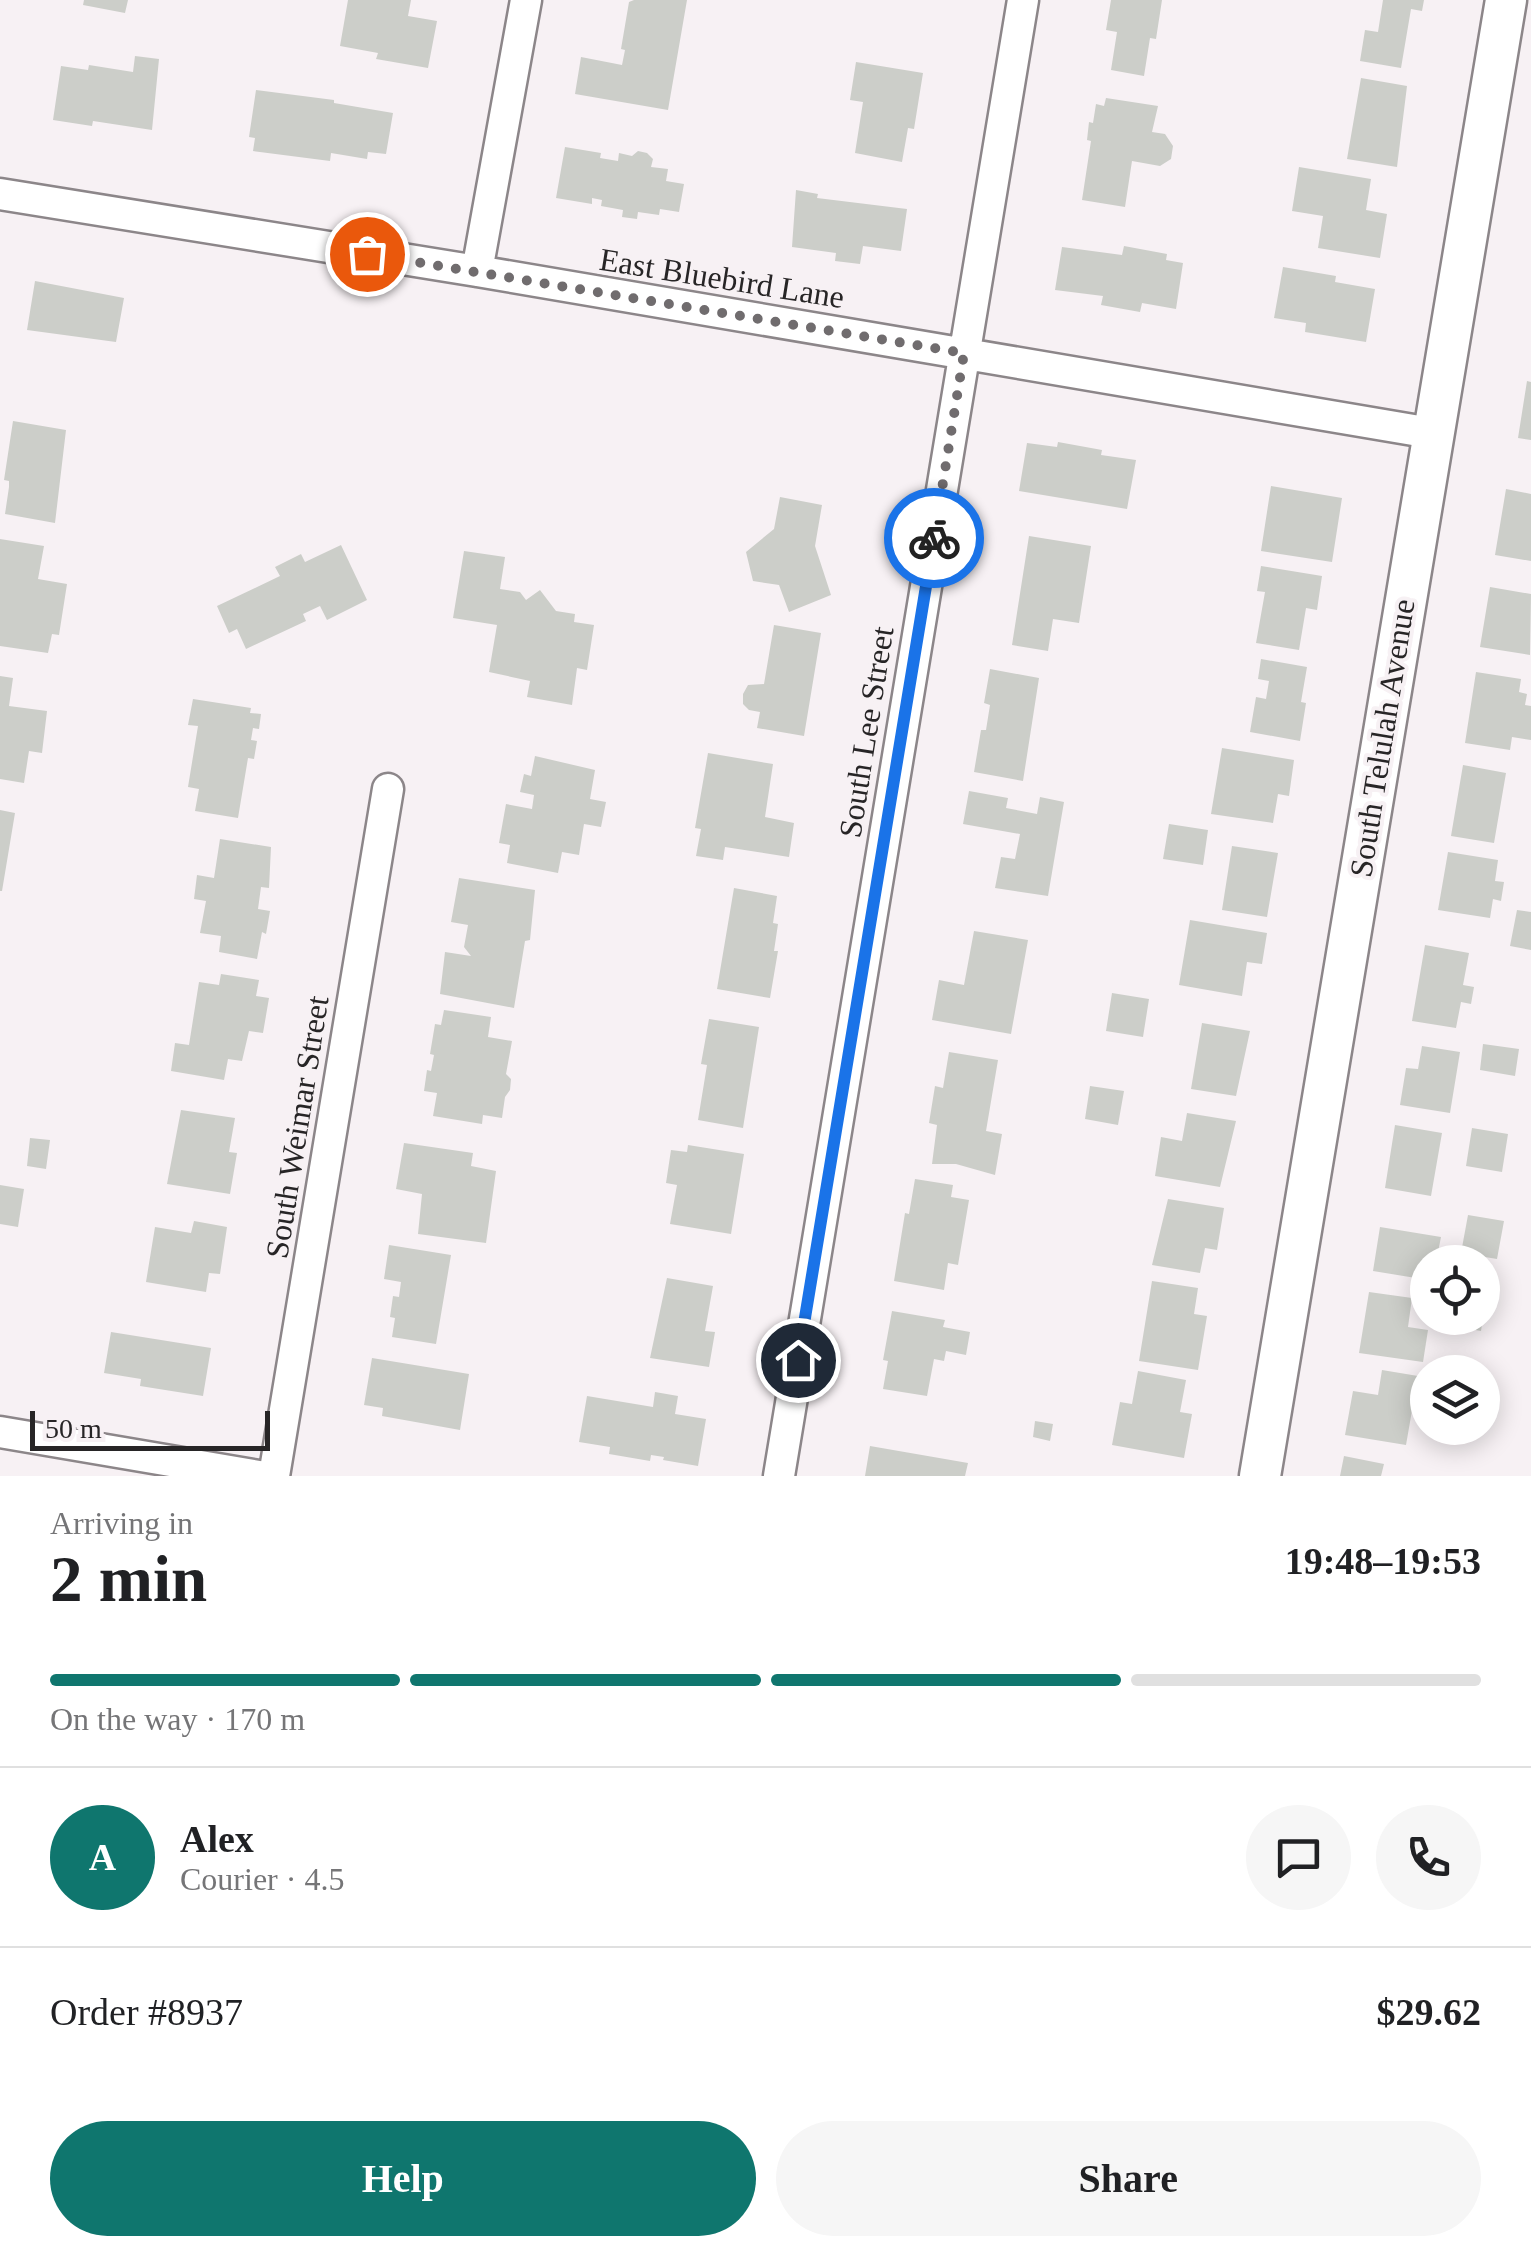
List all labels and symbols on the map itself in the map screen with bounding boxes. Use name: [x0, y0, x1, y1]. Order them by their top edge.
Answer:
pin: [325, 212, 410, 297]
street label: East Bluebird Lane: [597, 241, 847, 315]
courier: [884, 488, 984, 588]
street label: South Telulah Avenue: [1342, 596, 1422, 880]
street label: South Lee Street: [832, 624, 900, 840]
street label: South Weimar Street: [258, 993, 336, 1261]
pin: [756, 1318, 841, 1403]
scale bar: [30, 1406, 270, 1450]

